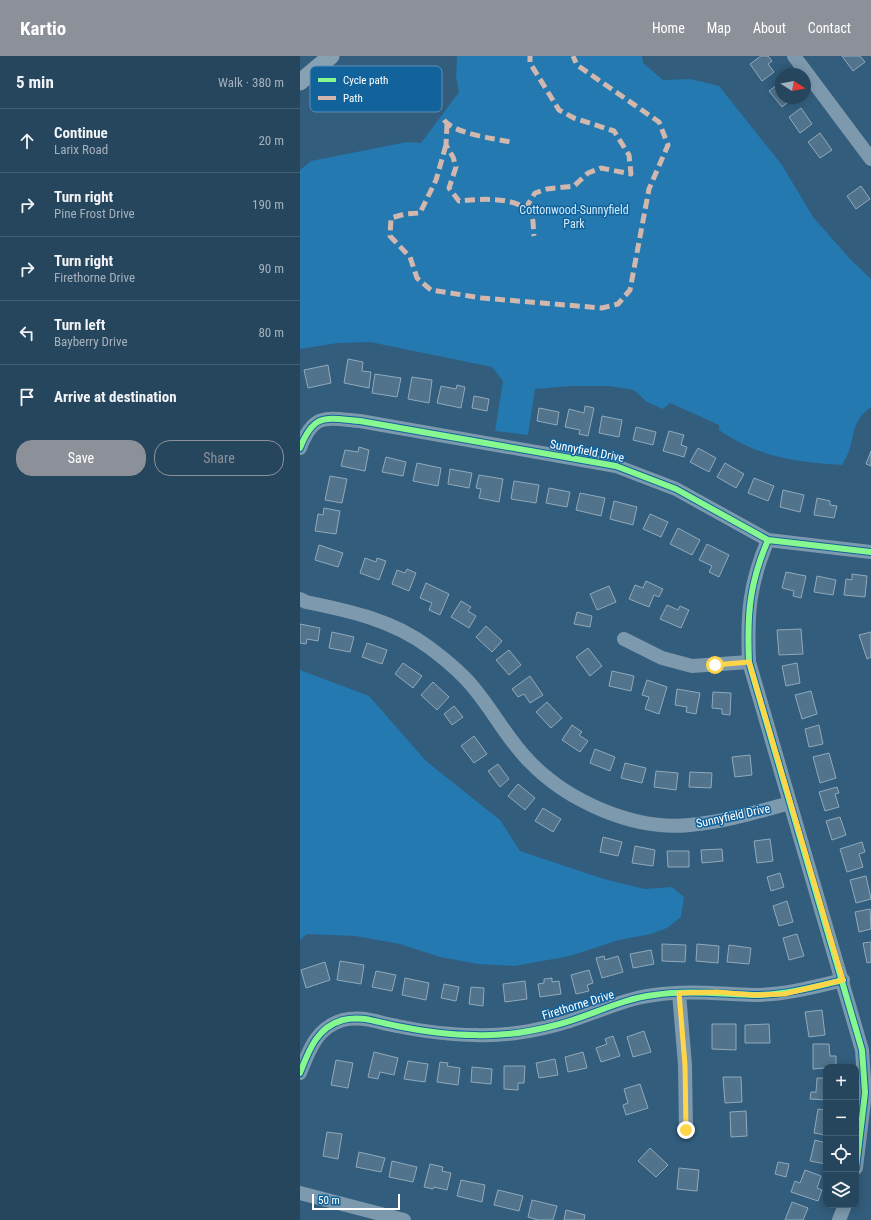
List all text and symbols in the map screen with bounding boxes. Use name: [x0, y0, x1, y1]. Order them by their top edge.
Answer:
text: Kartio: [20, 17, 66, 40]
text: Home: [652, 20, 685, 36]
text: Map: [707, 20, 731, 36]
text: About: [753, 20, 786, 36]
text: Contact: [808, 20, 851, 36]
legend: [310, 66, 442, 112]
north arrow: [775, 68, 811, 104]
text: 5 min: [16, 72, 54, 92]
text: Cycle path: [343, 74, 388, 87]
text: Walk · 380 m: [218, 75, 284, 90]
text: Path: [343, 92, 363, 105]
text: Continue: [54, 124, 108, 142]
icon: ahead: [16, 130, 38, 152]
text: 20 m: [258, 133, 284, 148]
text: Larix Road: [54, 142, 108, 157]
text: Turn right: [54, 188, 113, 206]
icon: right: [16, 194, 38, 216]
text: 190 m: [252, 197, 284, 212]
park label: Cottonwood-Sunnyfield Park: [519, 203, 629, 231]
text: Pine Frost Drive: [54, 206, 135, 221]
text: Turn right: [54, 252, 113, 270]
icon: right: [16, 258, 38, 280]
text: 90 m: [258, 261, 284, 276]
text: Firethorne Drive: [54, 270, 135, 285]
text: Turn left: [54, 316, 105, 334]
icon: left: [16, 322, 38, 344]
text: 80 m: [258, 325, 284, 340]
text: Bayberry Drive: [54, 334, 128, 349]
icon: arrive: [16, 386, 38, 408]
text: Arrive at destination: [54, 388, 177, 406]
street label: Sunnyfield Drive: [549, 437, 626, 465]
button: Save: [16, 440, 146, 476]
button: Share: [154, 440, 284, 476]
route start: [706, 656, 724, 674]
street label: Sunnyfield Drive: [695, 801, 772, 831]
street label: Firethorne Drive: [540, 987, 616, 1023]
map controls: [823, 1064, 859, 1208]
button: +: [823, 1064, 859, 1100]
button: −: [823, 1100, 859, 1136]
route end: [677, 1121, 695, 1139]
button: locate: [823, 1136, 859, 1172]
button: layers: [823, 1172, 859, 1208]
scale bar: [312, 1192, 400, 1211]
text: 50 m: [318, 1194, 340, 1207]

